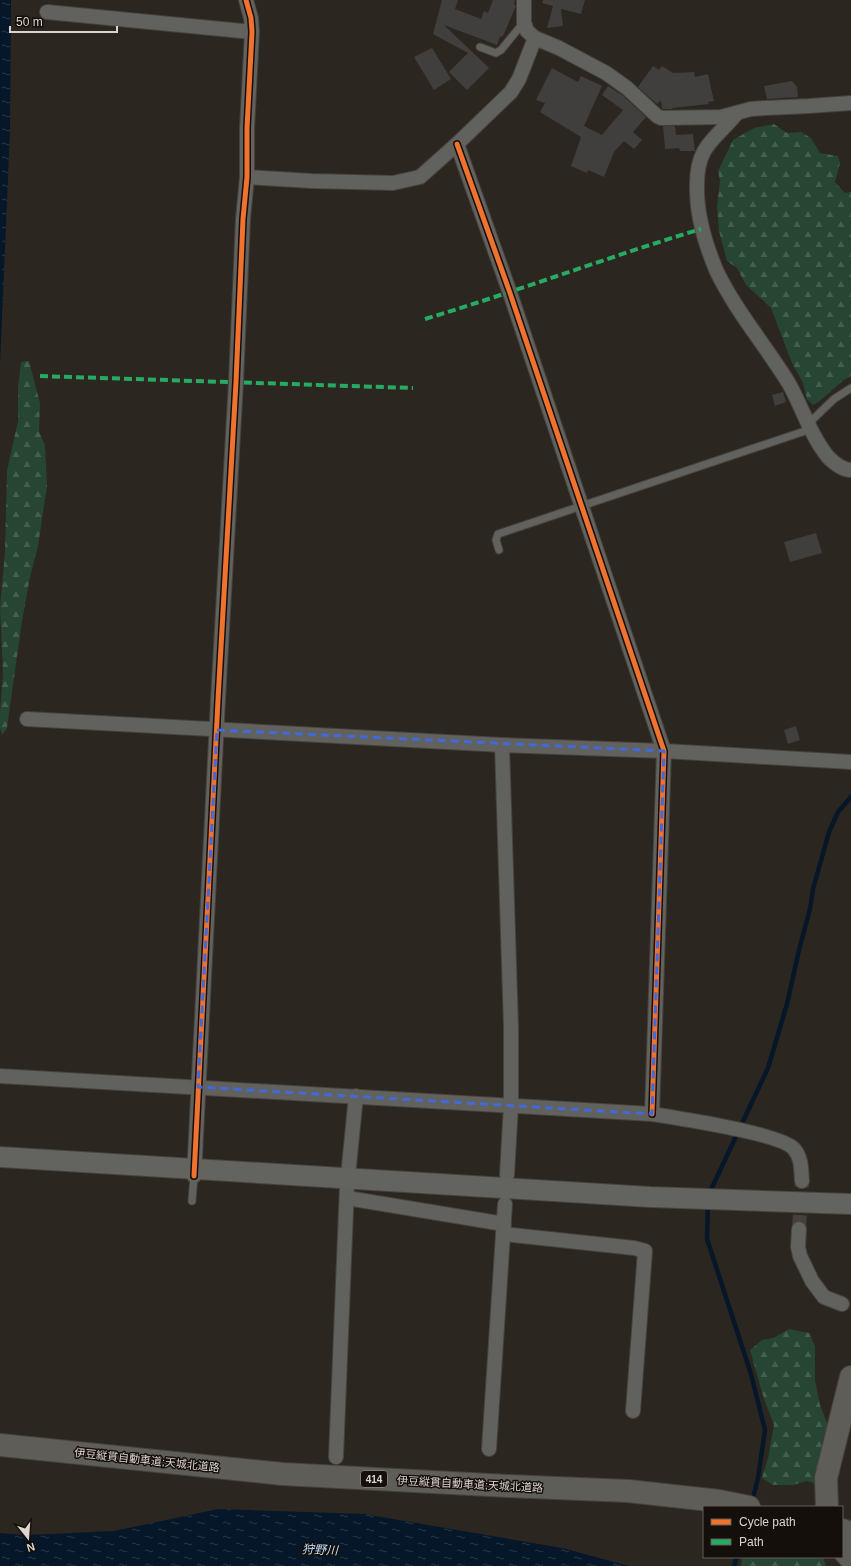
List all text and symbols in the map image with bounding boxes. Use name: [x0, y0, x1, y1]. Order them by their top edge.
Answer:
scale bar: [10, 8, 117, 34]
text: 50 m: [16, 15, 43, 29]
street label: 伊豆縦貫自動車道;天城北道路: [74, 1446, 220, 1474]
road number: 414: [361, 1471, 387, 1487]
street label: 伊豆縦貫自動車道;天城北道路: [397, 1474, 543, 1494]
legend: [703, 1506, 843, 1558]
text: Cycle path: [739, 1515, 796, 1529]
north arrow: [8, 1518, 48, 1558]
text: Path: [739, 1535, 764, 1549]
text: N: [25, 1541, 36, 1554]
water label: 狩野川: [302, 1542, 340, 1558]

